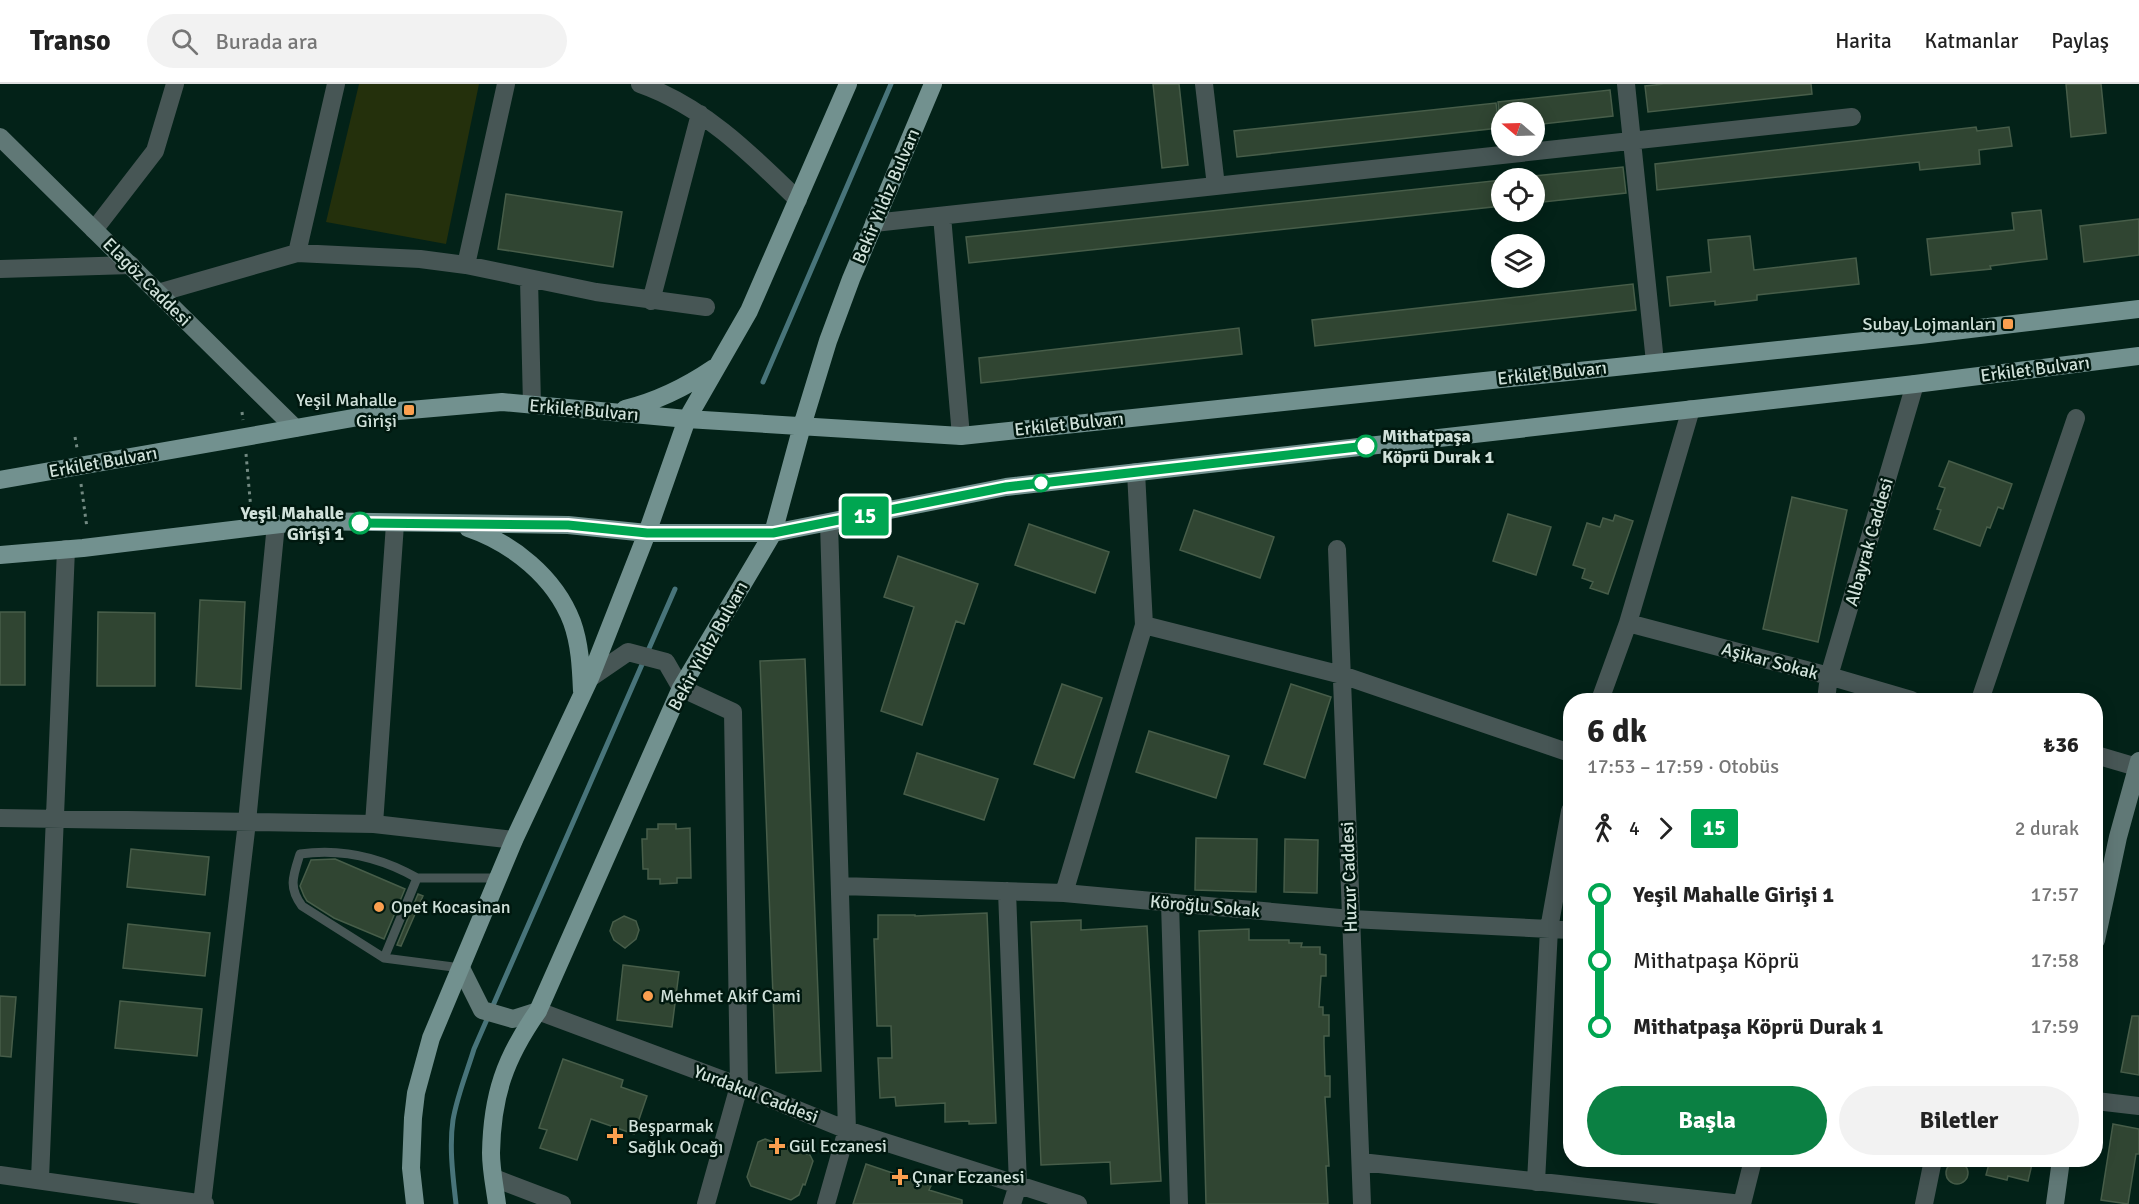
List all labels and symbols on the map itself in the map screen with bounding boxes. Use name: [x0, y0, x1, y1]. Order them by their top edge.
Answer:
north arrow: [1491, 102, 1545, 156]
street label: Bekir Yıldız Bulvarı: [848, 125, 924, 267]
street label: Elagöz Caddesi: [98, 233, 196, 331]
place label: Subay Lojmanları: [1863, 313, 1996, 335]
marker: Subay Lojmanları: [2001, 317, 2015, 331]
street label: Erkilet Bulvarı: [1979, 351, 2091, 387]
street label: Erkilet Bulvarı: [1496, 356, 1608, 390]
place label: Yeşil Mahalle Girişi: [296, 389, 397, 432]
street label: Erkilet Bulvarı: [528, 394, 640, 426]
marker: Yeşil Mahalle Girişi: [402, 403, 416, 417]
street label: Erkilet Bulvarı: [1013, 407, 1125, 441]
place label: Mithatpaşa Köprü Durak 1: [1382, 425, 1495, 468]
marker: Mithatpaşa Köprü Durak 1: [1355, 435, 1377, 457]
street label: Erkilet Bulvarı: [47, 442, 159, 482]
unlabelled marker: [1032, 474, 1050, 492]
street label: Albayrak Caddesi: [1840, 475, 1898, 609]
line badge: 15: [838, 496, 892, 536]
place label: Yeşil Mahalle Girişi 1: [239, 502, 344, 545]
marker: Yeşil Mahalle Girişi 1: [349, 512, 371, 534]
street label: Bekir Yıldız Bulvarı: [663, 578, 753, 714]
street label: Aşikar Sokak: [1719, 638, 1821, 684]
street label: Huzur Caddesi: [1336, 821, 1362, 933]
street label: Köroğlu Sokak: [1149, 890, 1261, 922]
place label: Opet Kocasinan: [391, 896, 511, 918]
marker: Opet Kocasinan: [372, 900, 386, 914]
place label: Mehmet Akif Cami: [660, 985, 801, 1007]
marker: Mehmet Akif Cami: [641, 989, 655, 1003]
street label: Yurdakul Caddesi: [691, 1060, 821, 1128]
place label: Beşparmak Sağlık Ocağı: [628, 1115, 723, 1158]
marker: Beşparmak Sağlık Ocağı: [606, 1127, 624, 1145]
place label: Gül Eczanesi: [789, 1135, 887, 1157]
marker: Gül Eczanesi: [770, 1139, 784, 1153]
place label: Çınar Eczanesi: [912, 1166, 1025, 1188]
marker: Çınar Eczanesi: [893, 1170, 907, 1184]

